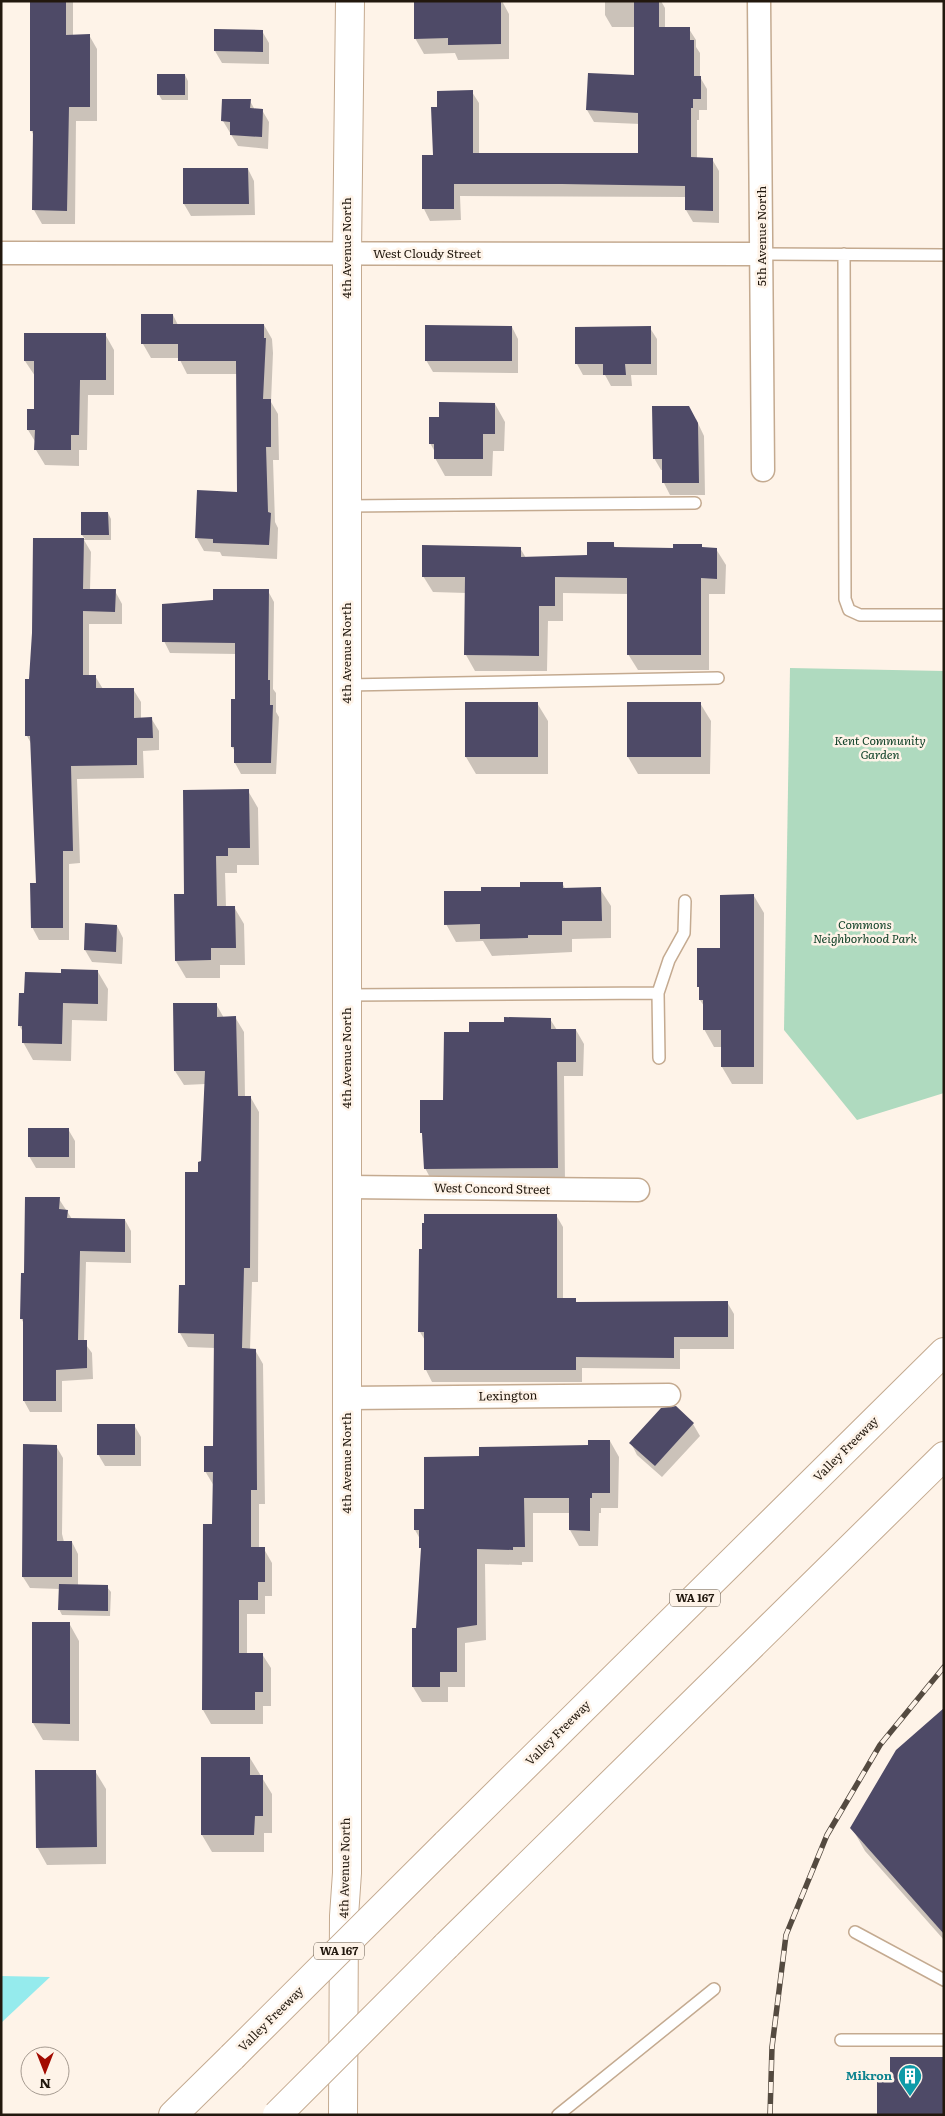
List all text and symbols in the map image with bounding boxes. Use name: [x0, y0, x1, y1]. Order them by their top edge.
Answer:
street label: 5th Avenue North: [752, 186, 770, 286]
street label: 4th Avenue North: [337, 197, 355, 299]
street label: West Cloudy Street: [373, 244, 481, 262]
street label: 4th Avenue North: [337, 602, 355, 704]
park label: Kent Community Garden: [834, 731, 926, 763]
park label: Commons Neighborhood Park: [813, 915, 917, 947]
street label: 4th Avenue North: [337, 1007, 355, 1109]
street label: West Concord Street: [434, 1178, 550, 1198]
street label: Lexington: [478, 1385, 538, 1405]
street label: 4th Avenue North: [337, 1412, 355, 1514]
street label: Valley Freeway: [809, 1412, 882, 1485]
road number: WA 167: [670, 1590, 720, 1606]
street label: Valley Freeway: [521, 1696, 594, 1769]
street label: 4th Avenue North: [334, 1817, 354, 1919]
road number: WA 167: [314, 1942, 364, 1960]
street label: Valley Freeway: [234, 1982, 307, 2055]
north arrow: [20, 2046, 70, 2096]
building icon: Mikron: [897, 2063, 923, 2097]
place label: Mikron: [846, 2066, 893, 2084]
text: N: [39, 2075, 51, 2095]

